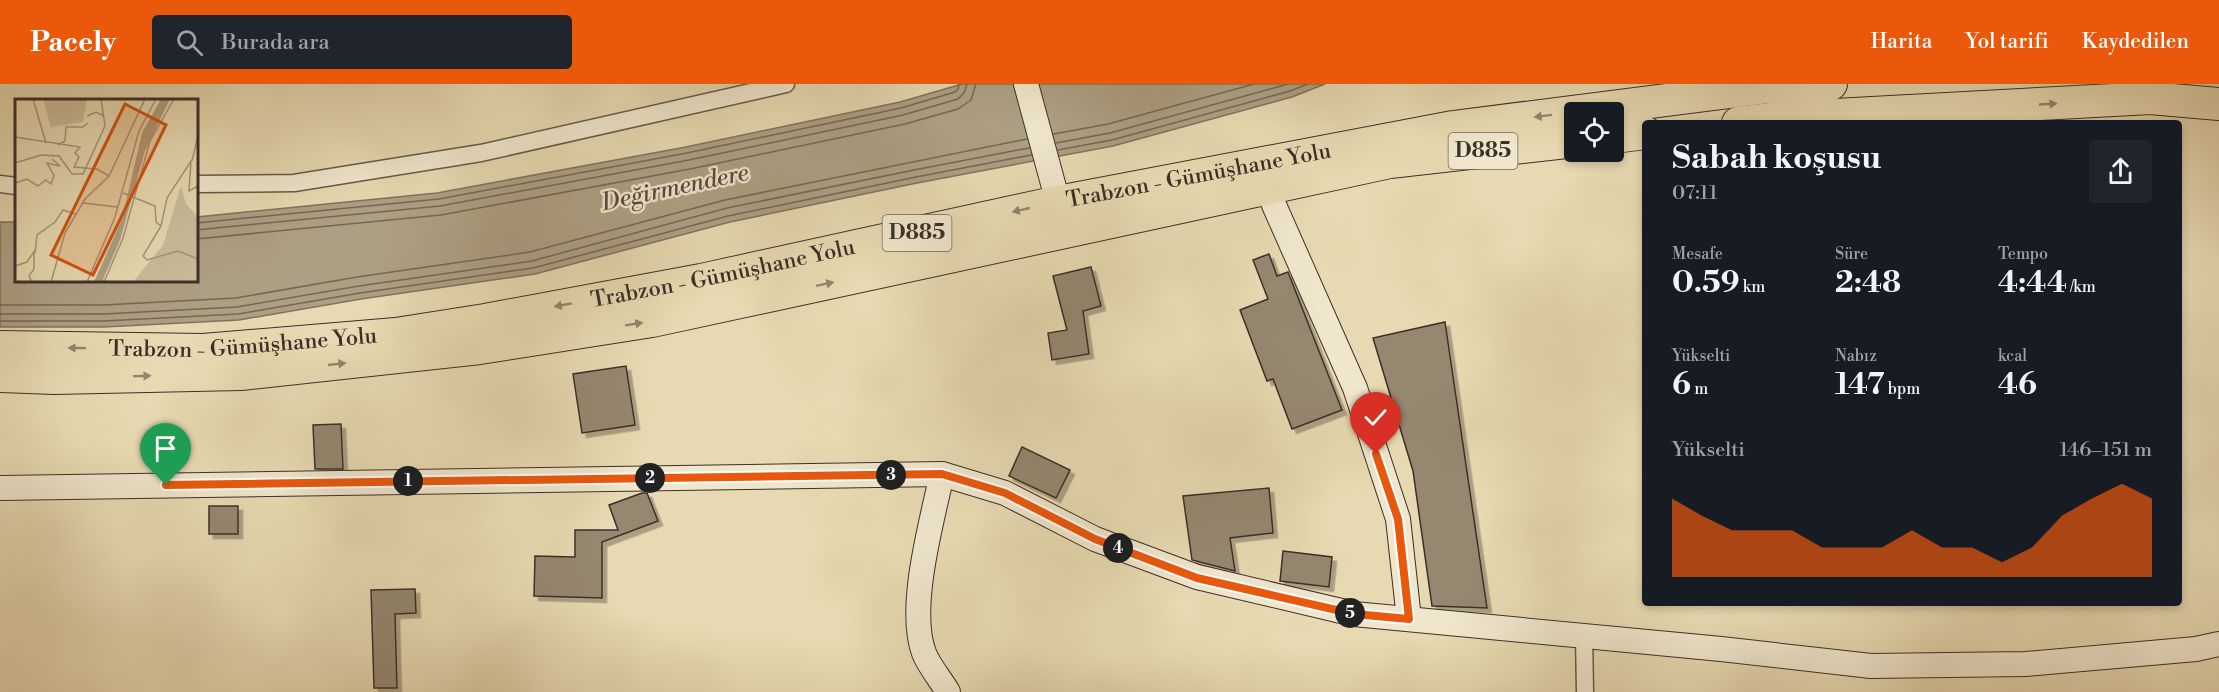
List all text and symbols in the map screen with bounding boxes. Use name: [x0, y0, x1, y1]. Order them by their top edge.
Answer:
search box: [152, 15, 572, 69]
text: Pacely: [30, 25, 116, 60]
icon: search: [173, 26, 206, 59]
text: Burada ara: [221, 29, 330, 56]
text: Harita: [1870, 29, 1932, 55]
text: Yol tarifi: [1965, 29, 2049, 55]
text: Kaydedilen: [2082, 29, 2189, 55]
inset map: [15, 99, 198, 282]
one-way arrow: [2039, 99, 2058, 108]
map controls: [1564, 102, 1624, 162]
button: locate: [1564, 102, 1624, 162]
one-way arrow: [1534, 111, 1553, 120]
road number: D885: [1448, 133, 1518, 169]
street label: Trabzon - Gümüşhane Yolu: [1064, 137, 1334, 214]
text: Sabah koşusu: [1672, 138, 1881, 179]
button: share: [2089, 140, 2152, 203]
water label: Değirmendere: [598, 158, 751, 218]
text: 07:11: [1672, 181, 1718, 206]
one-way arrow: [1012, 206, 1030, 216]
road number: D885: [882, 215, 952, 251]
street label: Trabzon - Gümüşhane Yolu: [588, 233, 858, 314]
text: Mesafe: [1672, 244, 1723, 264]
text: Süre: [1835, 244, 1868, 264]
text: Tempo: [1998, 244, 2048, 264]
text: 0.59: [1672, 264, 1740, 302]
text: 2:48: [1835, 264, 1901, 302]
text: 4:44: [1998, 264, 2067, 302]
text: km: [1740, 277, 1765, 297]
text: /km: [2067, 277, 2096, 297]
one-way arrow: [816, 279, 835, 288]
one-way arrow: [553, 301, 572, 310]
one-way arrow: [625, 320, 644, 329]
street label: Trabzon - Gümüşhane Yolu: [108, 322, 378, 364]
one-way arrow: [67, 343, 86, 353]
text: Yükselti: [1672, 346, 1730, 366]
text: Nabız: [1835, 346, 1877, 366]
text: kcal: [1998, 346, 2027, 366]
one-way arrow: [327, 359, 346, 368]
text: 6: [1672, 366, 1691, 404]
text: 147: [1835, 366, 1885, 404]
text: 46: [1998, 366, 2037, 404]
one-way arrow: [133, 371, 152, 381]
text: m: [1691, 379, 1708, 399]
text: bpm: [1885, 379, 1920, 399]
pin: [1350, 392, 1401, 454]
icon: check: [1359, 401, 1392, 434]
pin: [140, 423, 191, 485]
icon: arrive: [149, 432, 182, 465]
text: Yükselti: [1672, 438, 1745, 463]
text: 146–151 m: [2060, 438, 2152, 463]
pin: 3: [876, 460, 906, 490]
pin: 2: [635, 463, 665, 493]
text: 3: [886, 465, 896, 485]
pin: 1: [393, 466, 423, 496]
text: 2: [645, 468, 655, 488]
text: 1: [404, 471, 412, 491]
pin: 4: [1103, 533, 1133, 563]
text: 4: [1113, 538, 1123, 558]
pin: 5: [1335, 598, 1365, 628]
text: 5: [1345, 603, 1355, 623]

